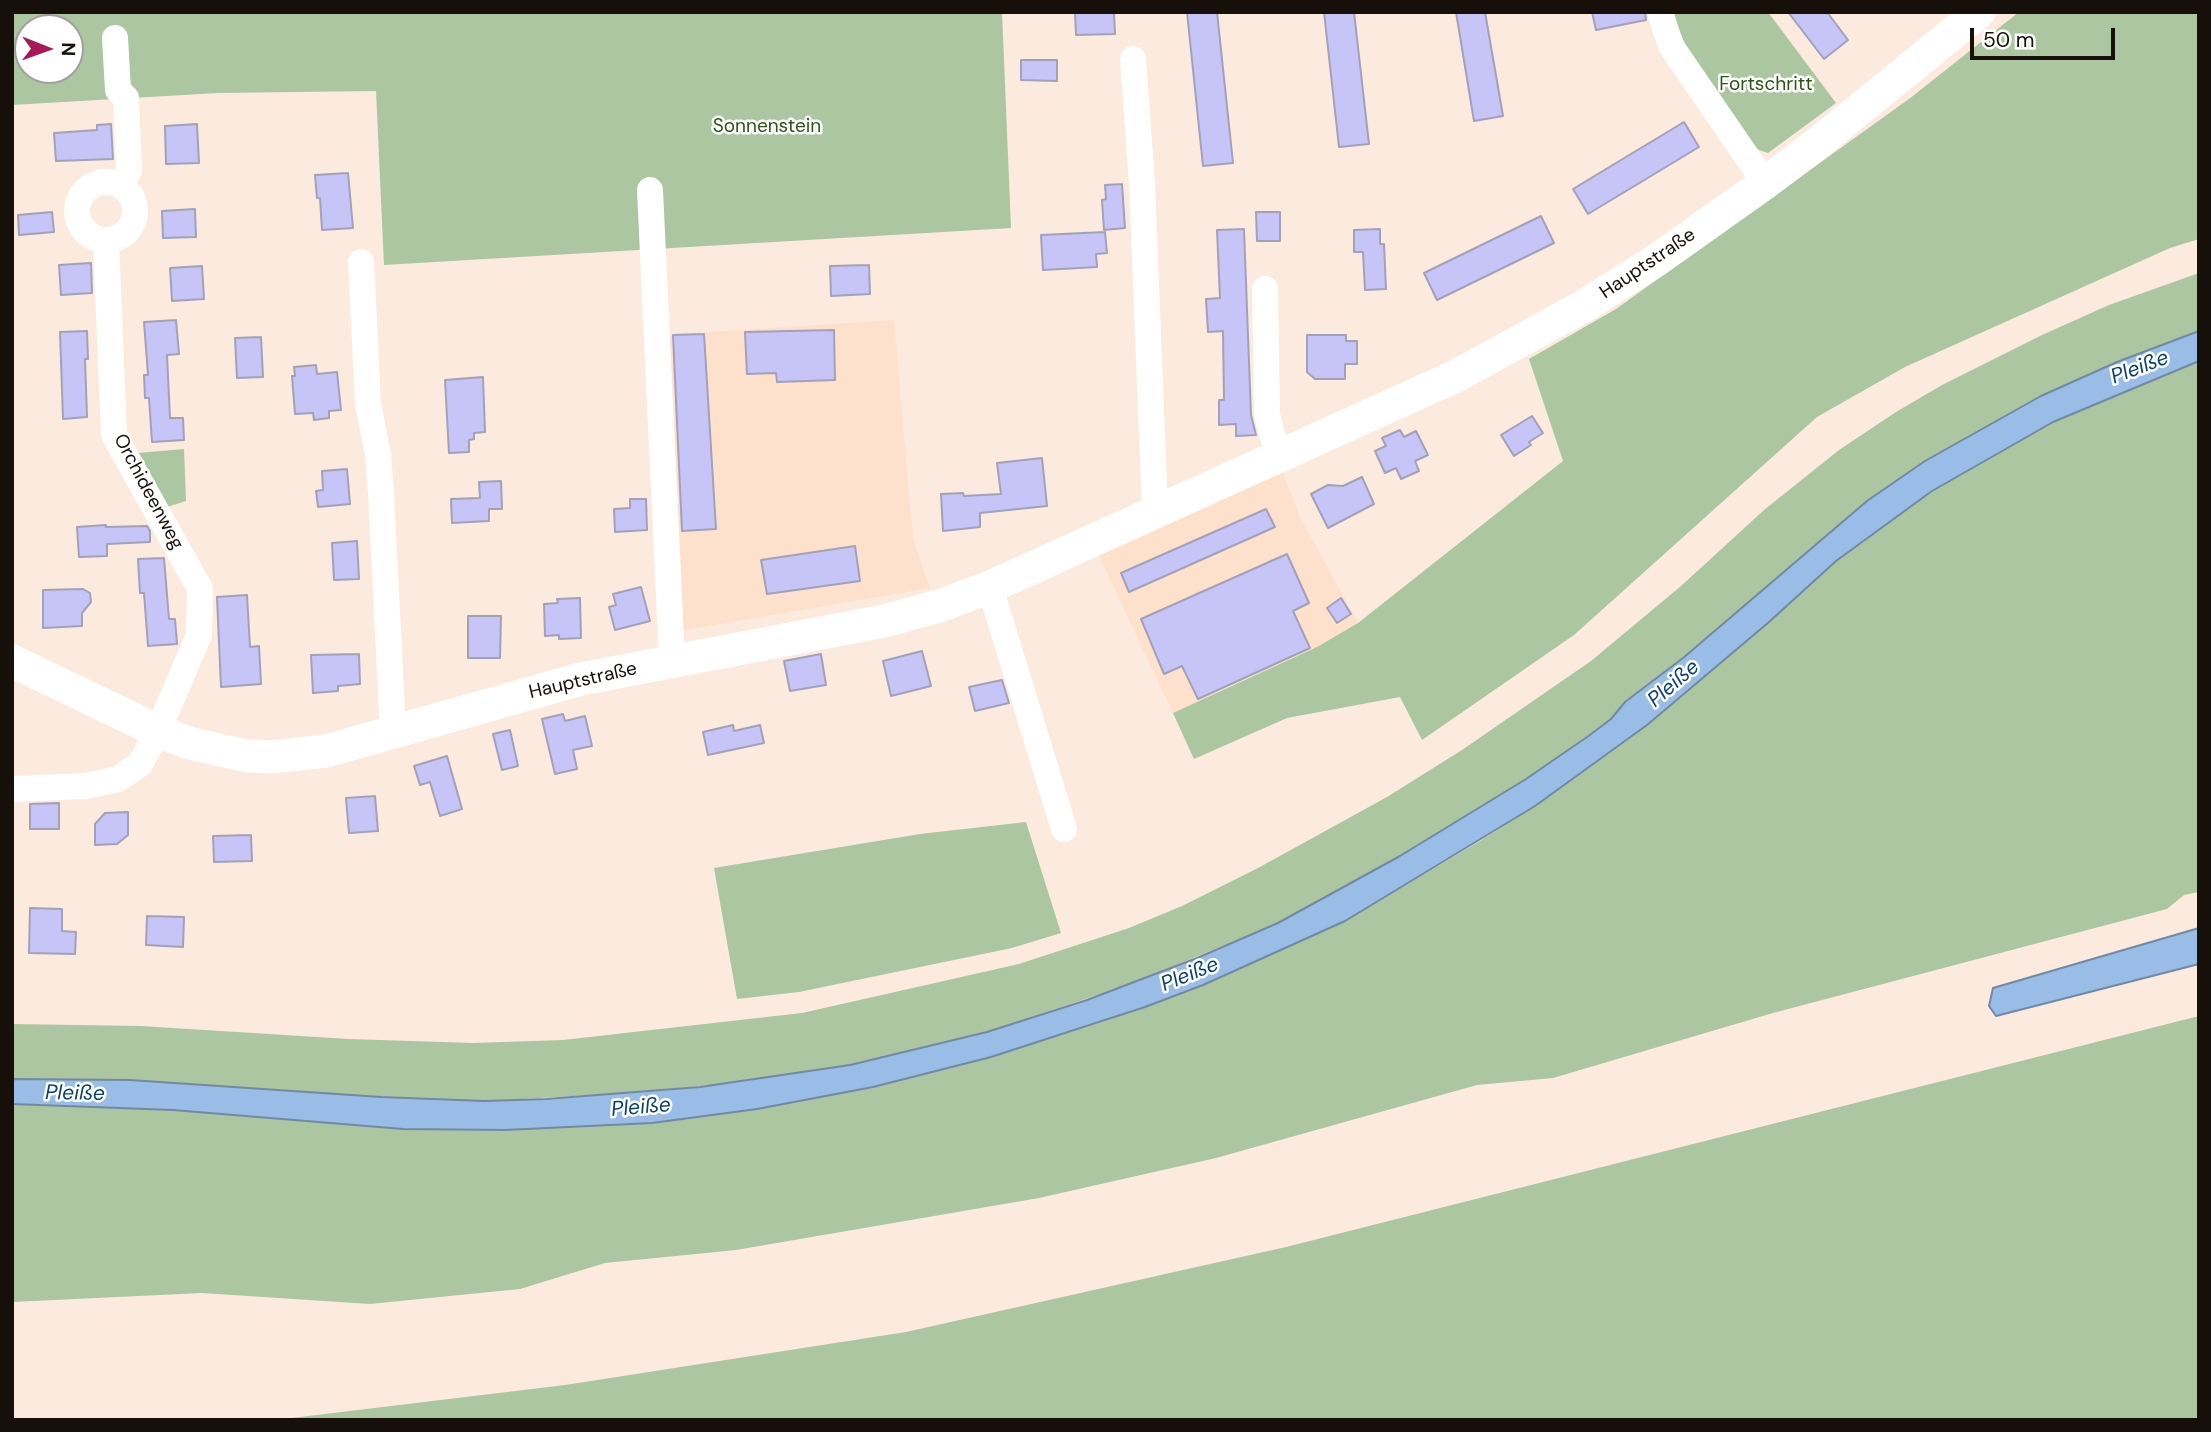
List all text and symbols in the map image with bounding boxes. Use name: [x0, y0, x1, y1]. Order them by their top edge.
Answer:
north arrow: [14, 14, 84, 84]
scale bar: [1973, 14, 2118, 58]
text: 50 m: [1983, 26, 2034, 54]
text: N: [56, 42, 81, 56]
park label: Fortschritt: [1719, 74, 1813, 96]
park label: Sonnenstein: [713, 116, 821, 138]
street label: Hauptstraße: [1596, 224, 1700, 304]
water label: Pleiße: [2108, 346, 2172, 390]
street label: Orchideenweg: [108, 430, 188, 554]
water label: Pleiße: [1643, 655, 1705, 713]
street label: Hauptstraße: [527, 658, 639, 704]
water label: Pleiße: [1158, 952, 1222, 998]
water label: Pleiße: [45, 1081, 105, 1107]
water label: Pleiße: [610, 1093, 672, 1123]

